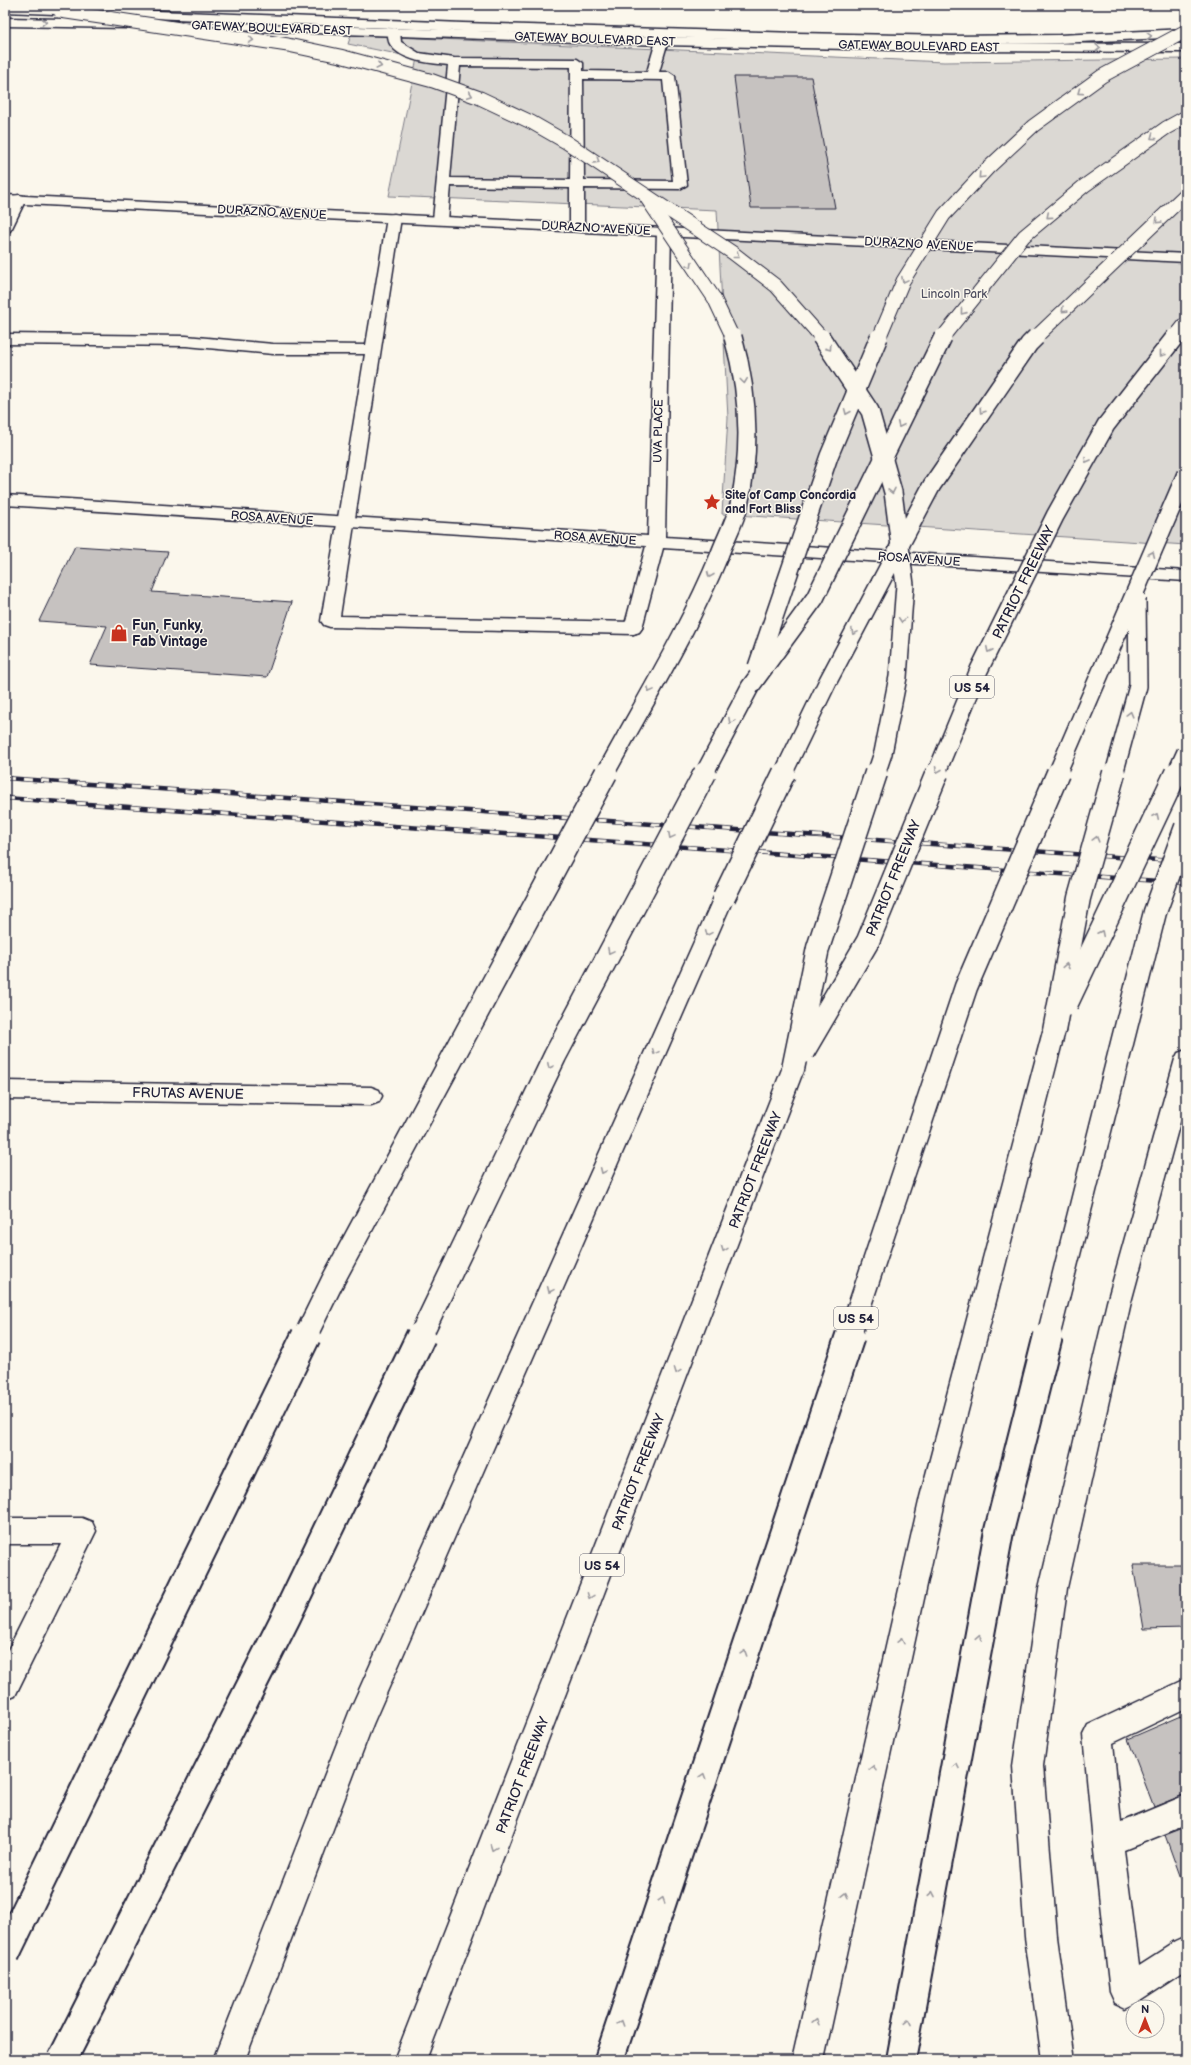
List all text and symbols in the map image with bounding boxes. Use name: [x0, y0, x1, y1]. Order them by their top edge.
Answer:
one-way arrow: [41, 18, 47, 26]
street label: GATEWAY BOULEVARD EAST: [191, 18, 354, 39]
street label: GATEWAY BOULEVARD EAST: [514, 29, 677, 50]
one-way arrow: [1146, 31, 1152, 40]
one-way arrow: [248, 35, 254, 44]
street label: GATEWAY BOULEVARD EAST: [838, 38, 1000, 55]
one-way arrow: [1095, 44, 1101, 52]
one-way arrow: [375, 61, 382, 69]
one-way arrow: [1077, 87, 1084, 94]
one-way arrow: [466, 90, 473, 98]
one-way arrow: [1150, 132, 1157, 139]
one-way arrow: [593, 157, 600, 164]
one-way arrow: [978, 171, 985, 179]
street label: DURAZNO AVENUE: [217, 202, 327, 223]
one-way arrow: [1046, 211, 1054, 218]
one-way arrow: [1155, 216, 1163, 224]
street label: DURAZNO AVENUE: [541, 218, 651, 239]
street label: DURAZNO AVENUE: [864, 234, 974, 255]
one-way arrow: [733, 252, 740, 259]
one-way arrow: [686, 261, 693, 268]
one-way arrow: [902, 276, 909, 283]
park label: Lincoln Park: [921, 287, 987, 302]
one-way arrow: [1061, 306, 1069, 313]
one-way arrow: [961, 308, 968, 315]
one-way arrow: [824, 344, 832, 351]
one-way arrow: [1160, 349, 1167, 356]
one-way arrow: [739, 378, 748, 384]
street label: UVA PLACE: [650, 399, 667, 463]
one-way arrow: [980, 407, 987, 414]
one-way arrow: [844, 409, 852, 416]
one-way arrow: [897, 421, 905, 429]
one-way arrow: [1084, 456, 1092, 463]
one-way arrow: [887, 487, 895, 494]
place label: Site of Camp Concordia and Fort Bliss: [725, 488, 856, 517]
place icon: Site of Camp Concordia and Fort Bliss: [702, 492, 722, 512]
street label: ROSA AVENUE: [230, 508, 314, 529]
street label: PATRIOT FREEWAY: [989, 522, 1059, 642]
street label: ROSA AVENUE: [553, 528, 637, 549]
street label: ROSA AVENUE: [877, 549, 961, 570]
one-way arrow: [1148, 551, 1156, 558]
one-way arrow: [707, 571, 715, 578]
place label: Fun, Funky, Fab Vintage: [132, 617, 208, 650]
one-way arrow: [898, 617, 907, 623]
shop icon: Fun, Funky, Fab Vintage: [109, 623, 129, 643]
one-way arrow: [851, 628, 859, 635]
one-way arrow: [986, 646, 994, 653]
road number: US 54: [950, 676, 994, 698]
one-way arrow: [647, 686, 655, 693]
one-way arrow: [1125, 711, 1134, 718]
one-way arrow: [729, 717, 736, 724]
one-way arrow: [935, 765, 943, 773]
one-way arrow: [1152, 812, 1160, 819]
street label: PATRIOT FREEWAY: [862, 817, 925, 939]
one-way arrow: [668, 832, 676, 839]
one-way arrow: [1091, 836, 1099, 842]
one-way arrow: [705, 928, 713, 936]
one-way arrow: [1096, 930, 1104, 938]
one-way arrow: [608, 947, 615, 954]
one-way arrow: [1062, 963, 1070, 969]
one-way arrow: [652, 1048, 660, 1055]
one-way arrow: [547, 1062, 555, 1070]
street label: FRUTAS AVENUE: [132, 1084, 244, 1103]
street label: PATRIOT FREEWAY: [725, 1109, 786, 1231]
one-way arrow: [600, 1166, 608, 1174]
one-way arrow: [721, 1246, 729, 1253]
one-way arrow: [547, 1285, 555, 1293]
road number: US 54: [834, 1307, 878, 1329]
one-way arrow: [674, 1367, 682, 1374]
street label: PATRIOT FREEWAY: [608, 1411, 669, 1533]
road number: US 54: [580, 1554, 624, 1576]
one-way arrow: [587, 1593, 595, 1600]
one-way arrow: [975, 1635, 983, 1641]
one-way arrow: [897, 1638, 905, 1644]
one-way arrow: [740, 1650, 748, 1657]
street label: PATRIOT FREEWAY: [492, 1714, 553, 1836]
one-way arrow: [951, 1763, 959, 1769]
one-way arrow: [868, 1765, 876, 1771]
one-way arrow: [699, 1773, 707, 1780]
one-way arrow: [490, 1845, 498, 1852]
one-way arrow: [927, 1891, 936, 1897]
one-way arrow: [840, 1892, 848, 1898]
one-way arrow: [658, 1896, 666, 1903]
north arrow: [1125, 1999, 1165, 2039]
text: N: [1141, 2003, 1149, 2016]
one-way arrow: [812, 2019, 820, 2025]
one-way arrow: [904, 2019, 912, 2025]
one-way arrow: [617, 2020, 625, 2027]

